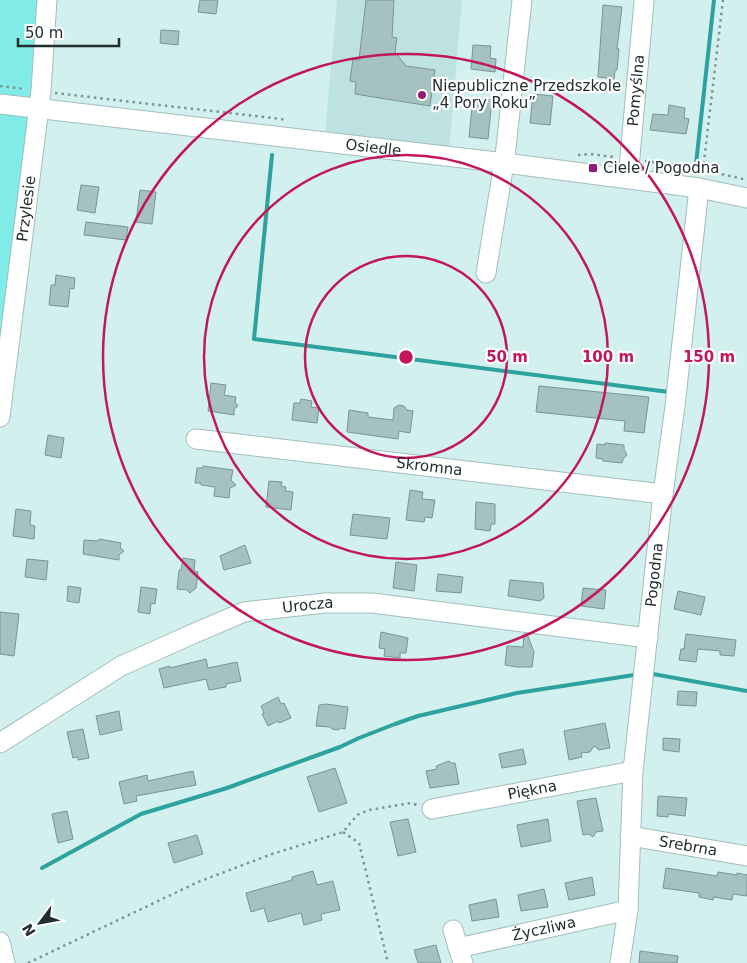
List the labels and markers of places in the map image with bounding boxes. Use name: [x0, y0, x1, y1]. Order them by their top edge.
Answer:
place label: Niepubliczne Przedszkole „4 Pory Roku”: [432, 77, 621, 112]
marker: Niepubliczne Przedszkole „4 Pory Roku”: [416, 89, 428, 101]
place label: Ciele / Pogodna: [603, 159, 719, 177]
marker: Ciele / Pogodna: [587, 162, 599, 174]
centre of rings: [397, 348, 415, 366]

